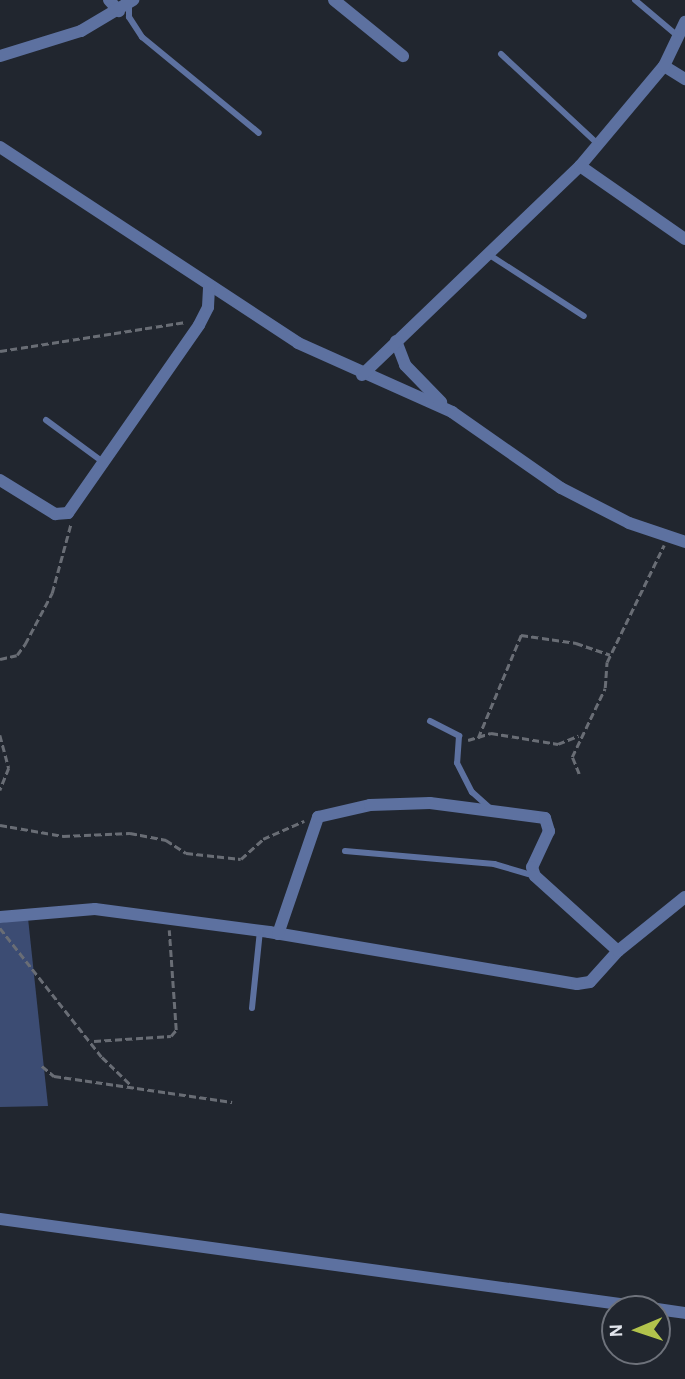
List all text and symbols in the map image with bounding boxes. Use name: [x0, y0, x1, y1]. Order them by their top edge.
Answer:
north arrow: [601, 1295, 671, 1365]
text: N: [607, 1324, 626, 1338]

